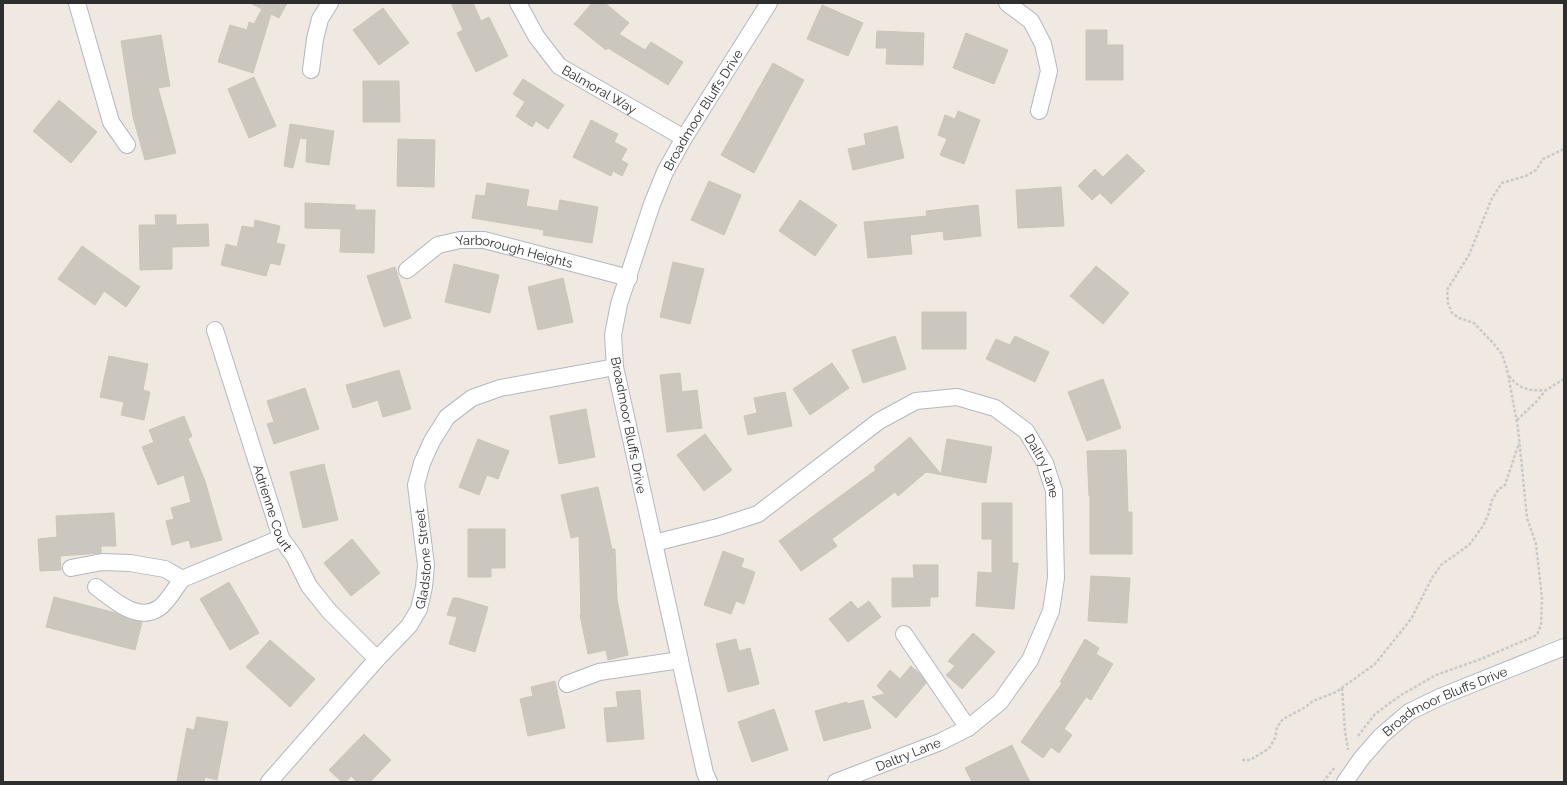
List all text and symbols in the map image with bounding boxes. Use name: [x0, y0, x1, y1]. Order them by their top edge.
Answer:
street label: Broadmoor Bluffs Drive: [660, 46, 746, 173]
street label: Balmoral Way: [559, 62, 639, 117]
street label: Yarborough Heights: [454, 232, 574, 271]
street label: Broadmoor Bluffs Drive: [608, 355, 649, 495]
street label: Daltry Lane: [1021, 431, 1061, 498]
street label: Adrienne Court: [250, 463, 295, 555]
street label: Gladstone Street: [412, 507, 434, 611]
street label: Broadmoor Bluffs Drive: [1379, 664, 1510, 740]
street label: Daltry Lane: [874, 735, 943, 774]

